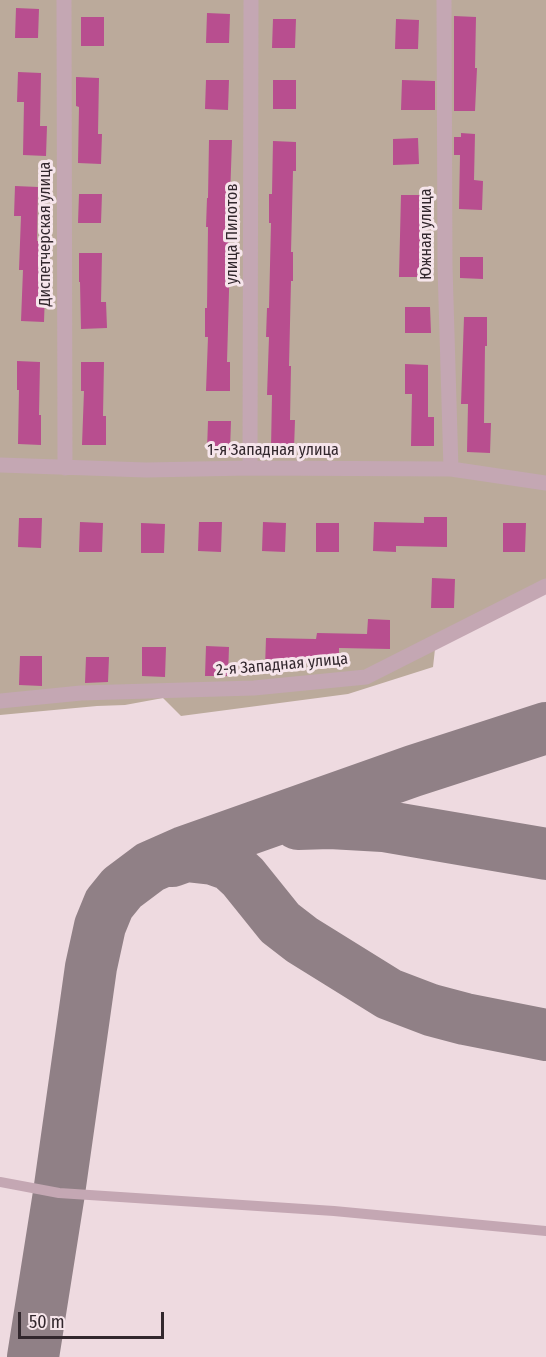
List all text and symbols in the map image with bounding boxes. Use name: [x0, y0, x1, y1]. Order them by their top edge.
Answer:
street label: Диспетчерская улица: [36, 162, 56, 306]
street label: улица Пилотов: [223, 184, 243, 284]
street label: Южная улица: [417, 188, 437, 280]
street label: 1-я Западная улица: [207, 441, 339, 461]
street label: 2-я Западная улица: [215, 650, 349, 680]
scale bar: [21, 1300, 166, 1338]
text: 50 m: [29, 1311, 65, 1333]

